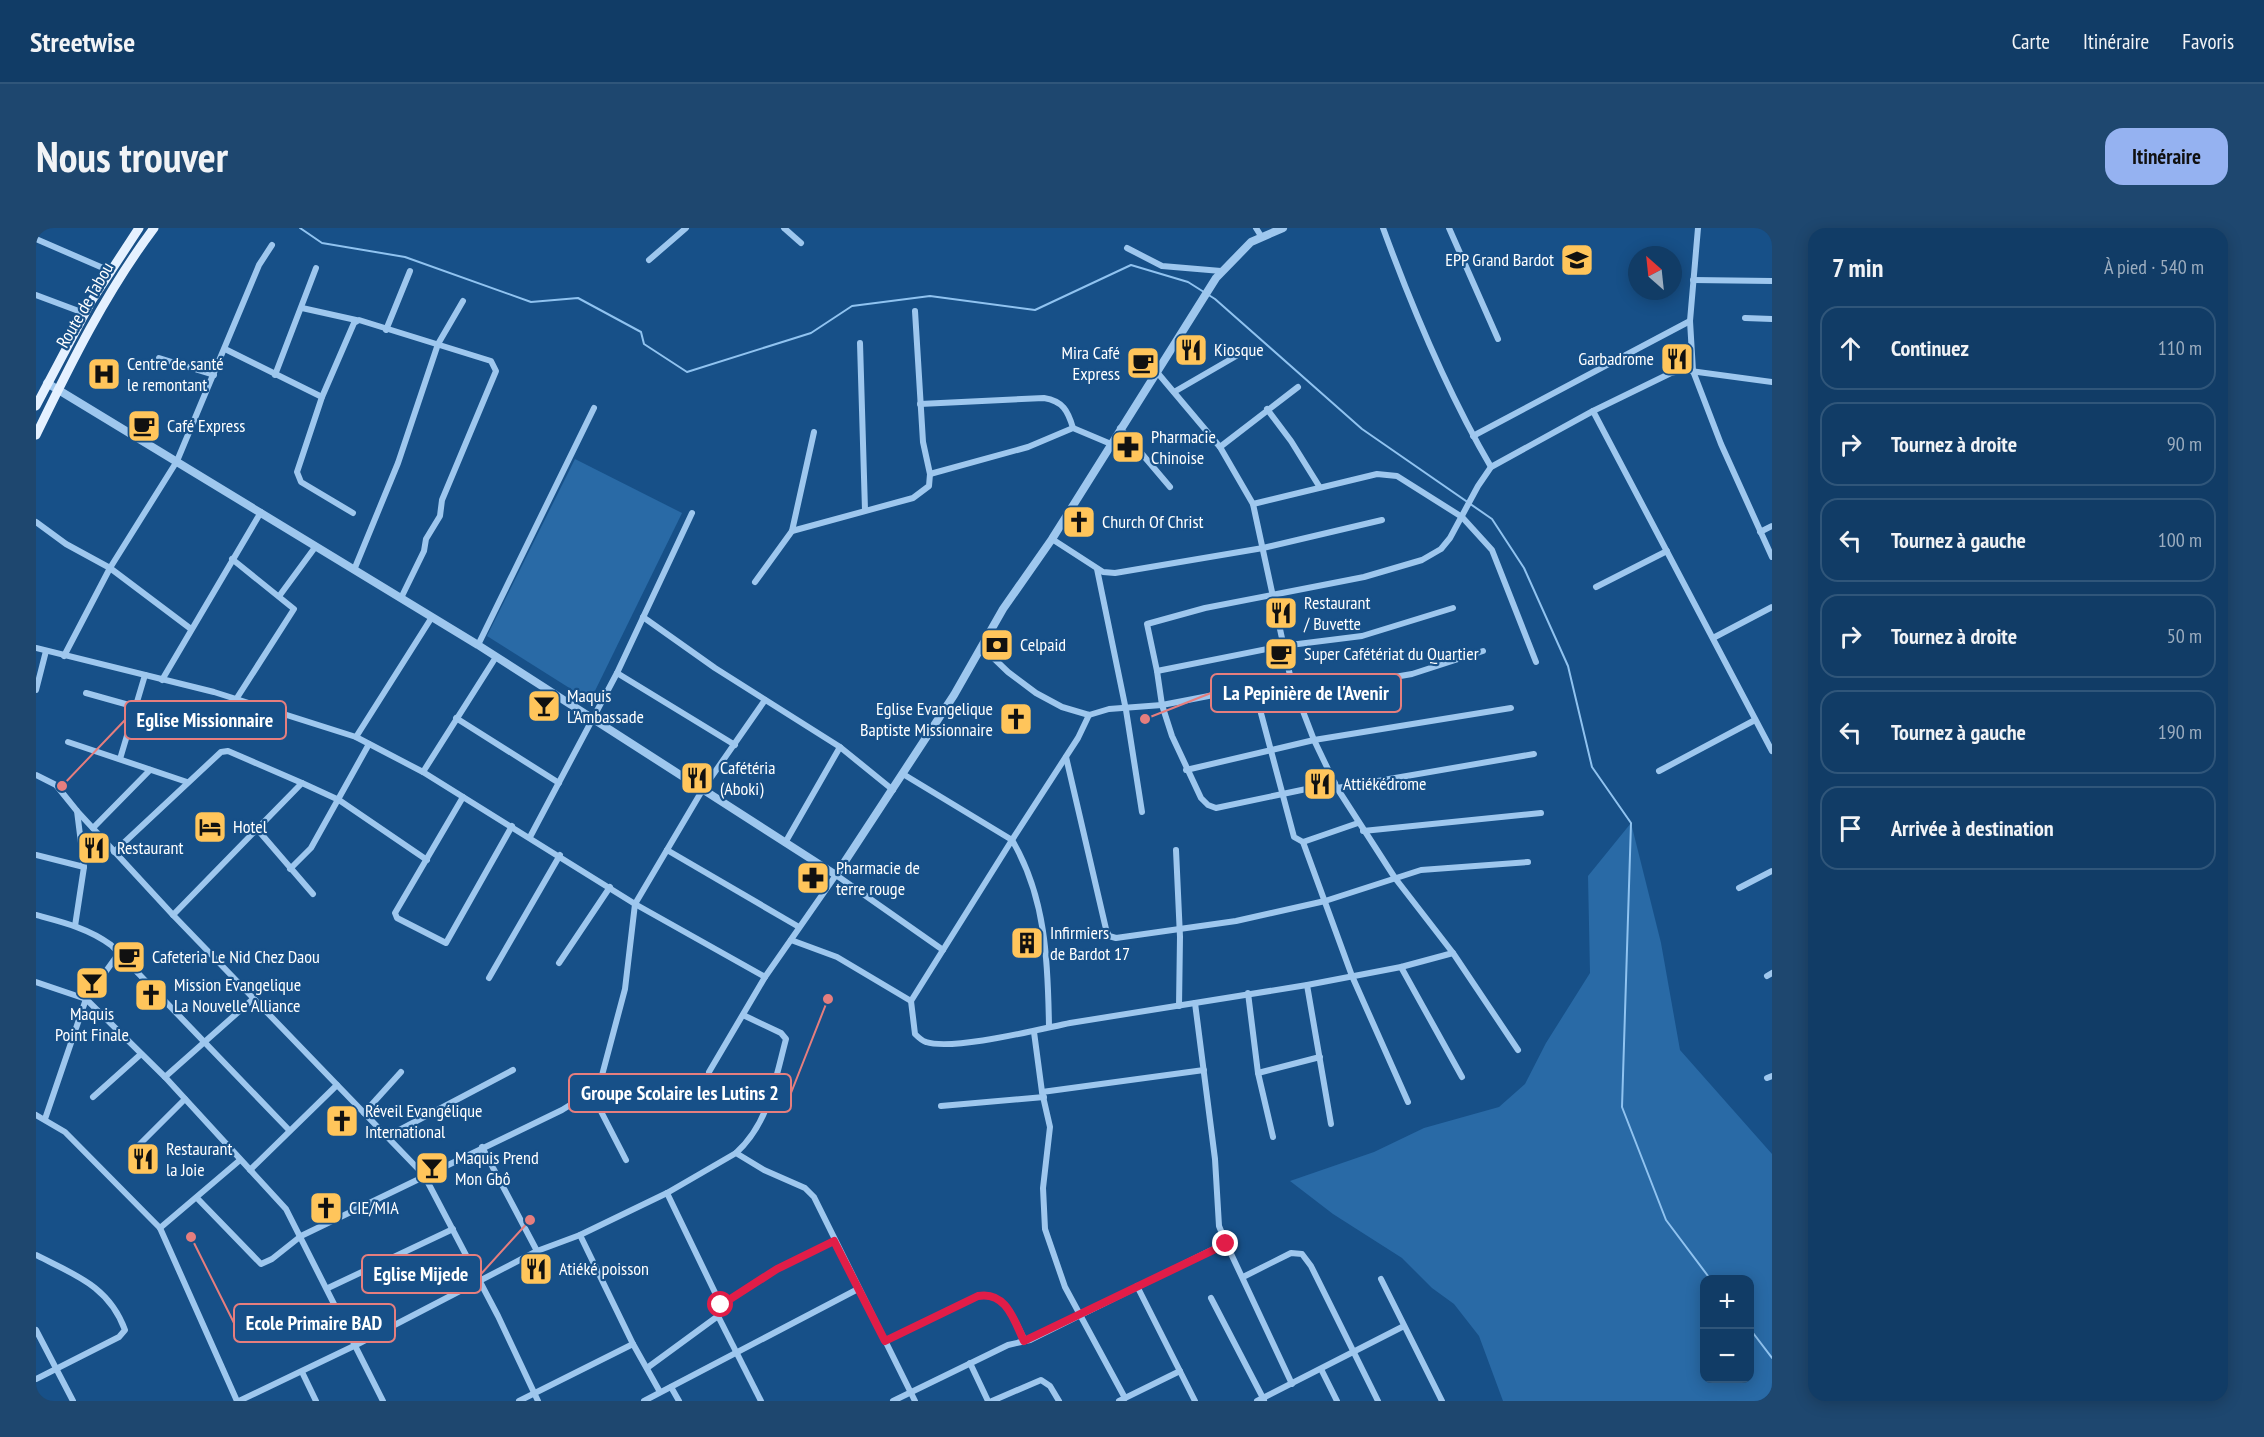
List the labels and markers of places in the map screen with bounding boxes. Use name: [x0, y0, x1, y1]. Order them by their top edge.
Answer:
school or university icon: EPP Grand Bardot: [1559, 242, 1595, 278]
place label: EPP Grand Bardot: [1445, 248, 1554, 271]
restaurant icon: Kiosque: [1173, 332, 1209, 368]
place label: Kiosque: [1214, 338, 1264, 361]
place label: Mira Café Express: [1062, 341, 1120, 385]
restaurant icon: Garbadrome: [1659, 341, 1695, 377]
cafe icon: Mira Café Express: [1125, 345, 1161, 381]
place label: Garbadrome: [1578, 347, 1654, 370]
place label: Centre de santé le remontant: [127, 352, 224, 396]
hospital icon: Centre de santé le remontant: [86, 356, 122, 392]
cafe icon: Café Express: [126, 408, 162, 444]
place label: Café Express: [167, 414, 245, 437]
place label: Pharmacie Chinoise: [1151, 425, 1216, 469]
pharmacy icon: Pharmacie Chinoise: [1110, 429, 1146, 465]
church icon: Church Of Christ: [1061, 504, 1097, 540]
place label: Church Of Christ: [1102, 510, 1203, 533]
place label: Restaurant / Buvette: [1303, 591, 1370, 635]
restaurant icon: Restaurant / Buvette: [1263, 595, 1299, 631]
bank icon: Celpaid: [979, 627, 1015, 663]
place label: Celpaid: [1020, 633, 1066, 656]
cafe icon: Super Cafétériat du Quartier: [1263, 636, 1299, 672]
place label: Super Cafétériat du Quartier: [1304, 642, 1479, 665]
callout: La Pepinière de l'Avenir: [1211, 674, 1401, 712]
place label: Maquis L'Ambassade: [567, 684, 644, 728]
bar icon: Maquis L'Ambassade: [526, 688, 562, 724]
place label: Eglise Evangelique Baptiste Missionnaire: [860, 697, 993, 741]
callout: Eglise Missionnaire: [125, 701, 286, 739]
church icon: Eglise Evangelique Baptiste Missionnaire: [998, 701, 1034, 737]
place label: Cafétéria (Aboki): [720, 756, 775, 800]
restaurant icon: Cafétéria (Aboki): [679, 760, 715, 796]
restaurant icon: Attiékédrome: [1302, 766, 1338, 802]
place label: Attiékédrome: [1343, 772, 1426, 795]
hotel icon: Hotel: [192, 809, 228, 845]
place label: Hotel: [233, 815, 268, 838]
restaurant icon: Restaurant: [76, 830, 112, 866]
place label: Restaurant: [117, 836, 183, 859]
place label: Pharmacie de terre rouge: [836, 856, 920, 900]
pharmacy icon: Pharmacie de terre rouge: [795, 860, 831, 896]
place label: Infirmiers de Bardot 17: [1050, 921, 1130, 965]
building icon: Infirmiers de Bardot 17: [1009, 925, 1045, 961]
cafe icon: Cafeteria Le Nid Chez Daou: [111, 939, 147, 975]
place label: Cafeteria Le Nid Chez Daou: [152, 945, 320, 968]
bar icon: Maquis Point Finale: [74, 965, 110, 1001]
place label: Mission Evangelique La Nouvelle Alliance: [174, 973, 301, 1017]
church icon: Mission Evangelique La Nouvelle Alliance: [133, 977, 169, 1013]
place label: Maquis Point Finale: [55, 1002, 129, 1046]
callout: Groupe Scolaire les Lutins 2: [569, 1074, 791, 1112]
place label: Réveil Evangélique International: [365, 1099, 483, 1143]
church icon: Réveil Evangélique International: [324, 1103, 360, 1139]
place label: Restaurant la Joie: [166, 1137, 232, 1181]
restaurant icon: Restaurant la Joie: [125, 1141, 161, 1177]
place label: Maquis Prend Mon Gbô: [455, 1146, 539, 1190]
bar icon: Maquis Prend Mon Gbô: [414, 1150, 450, 1186]
church icon: CIE/MIA: [308, 1190, 344, 1226]
place label: CIE/MIA: [349, 1196, 399, 1219]
restaurant icon: Atiéké poisson: [518, 1251, 554, 1287]
callout: Eglise Mijede: [362, 1255, 481, 1293]
place label: Atiéké poisson: [559, 1257, 649, 1280]
callout: Ecole Primaire BAD: [234, 1304, 395, 1342]

